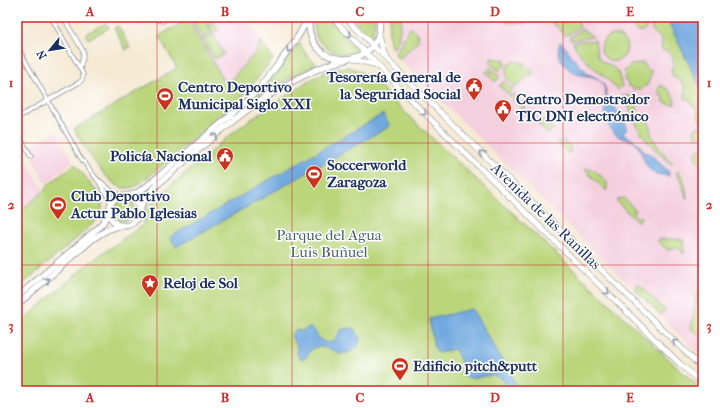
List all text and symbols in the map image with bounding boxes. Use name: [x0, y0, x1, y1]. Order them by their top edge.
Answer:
text: A: [85, 4, 95, 19]
text: B: [221, 4, 230, 19]
text: C: [356, 4, 365, 19]
text: D: [490, 4, 500, 19]
text: E: [626, 4, 634, 19]
north arrow: [30, 30, 70, 70]
one-way arrow: [344, 30, 352, 38]
one-way arrow: [286, 46, 293, 53]
text: N: [34, 47, 49, 62]
place label: Tesorería General de la Seguridad Social: [326, 68, 462, 103]
text: 1: [9, 75, 14, 90]
text: 1: [707, 75, 712, 90]
public building icon: Tesorería General de la Seguridad Social: [464, 76, 484, 101]
place label: Centro Deportivo Municipal Siglo XXI: [177, 78, 311, 113]
sports icon: Centro Deportivo Municipal Siglo XXI: [155, 86, 175, 111]
place label: Centro Demostrador TIC DNI electrónico: [515, 90, 650, 125]
public building icon: Centro Demostrador TIC DNI electrónico: [493, 98, 513, 123]
one-way arrow: [419, 108, 427, 116]
one-way arrow: [210, 134, 217, 141]
public building icon: Policía Nacional: [215, 146, 235, 171]
place label: Policía Nacional: [110, 147, 213, 165]
one-way arrow: [479, 150, 487, 158]
place label: Soccerworld Zaragoza: [327, 156, 407, 191]
street label: Avenida de las Ranillas: [487, 158, 605, 274]
sports icon: Soccerworld Zaragoza: [304, 164, 324, 189]
place label: Club Deportivo Actur Pablo Iglesias: [70, 187, 197, 222]
sports icon: Club Deportivo Actur Pablo Iglesias: [48, 195, 68, 220]
text: 2: [8, 197, 15, 212]
text: 2: [706, 197, 713, 212]
park label: Parque del Agua Luis Buñuel: [276, 226, 383, 261]
place icon: Reloj de Sol: [140, 273, 160, 298]
place label: Reloj de Sol: [163, 274, 239, 292]
one-way arrow: [42, 277, 49, 284]
one-way arrow: [602, 288, 610, 295]
text: 3: [8, 318, 14, 334]
text: 3: [706, 318, 712, 334]
one-way arrow: [672, 339, 680, 347]
sports icon: Edificio pitch&putt: [390, 356, 410, 381]
place label: Edificio pitch&putt: [413, 357, 538, 375]
text: A: [85, 390, 95, 405]
text: B: [221, 390, 230, 405]
text: C: [356, 390, 365, 405]
text: D: [490, 390, 500, 405]
text: E: [626, 390, 634, 405]

